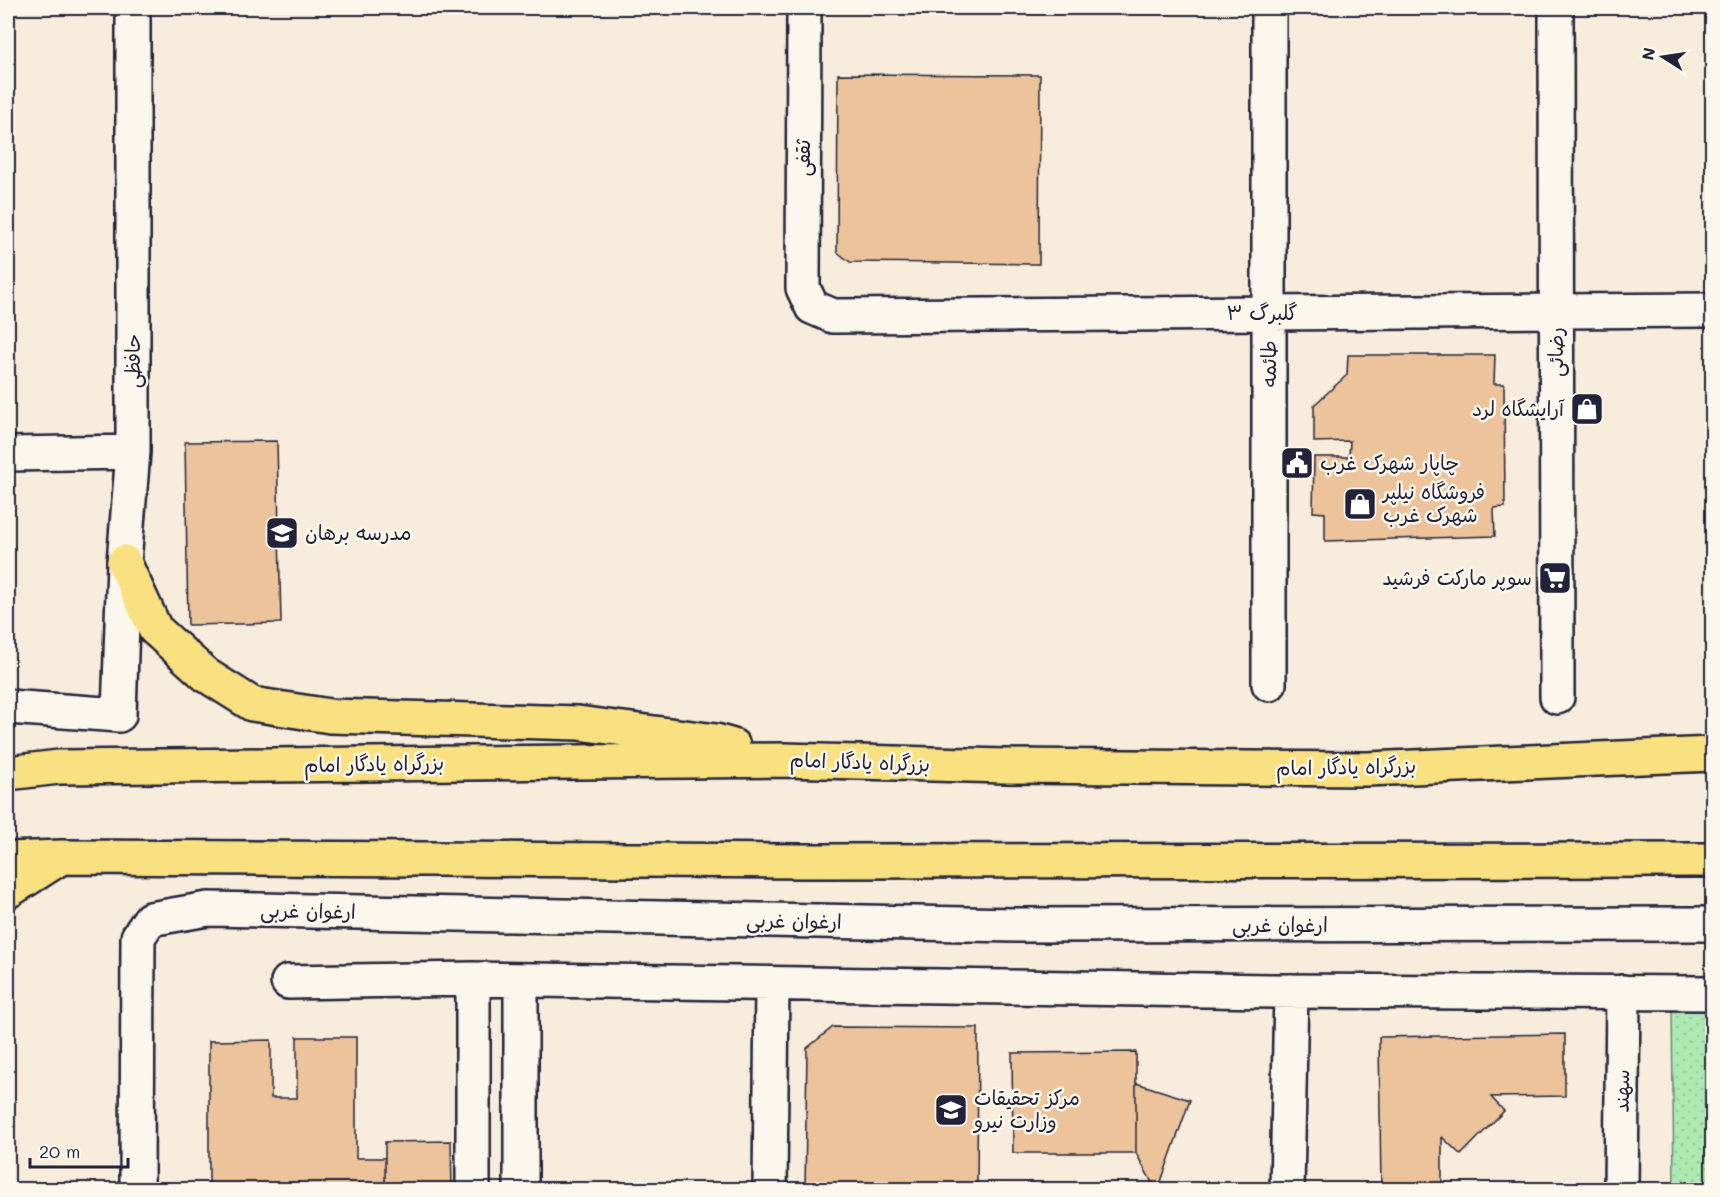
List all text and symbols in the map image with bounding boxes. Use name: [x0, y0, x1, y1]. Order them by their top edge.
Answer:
north arrow: [1633, 27, 1693, 87]
text: N: [1636, 46, 1659, 62]
street label: ثقفی: [789, 138, 816, 177]
street label: گلبرگ ۳: [1226, 299, 1298, 325]
street label: رضائی: [1542, 327, 1569, 377]
street label: حافظی: [119, 334, 146, 388]
street label: طائمه: [1255, 340, 1281, 388]
shop icon: آرایشگاه لرد: [1569, 391, 1605, 427]
place label: آرایشگاه لرد: [1472, 395, 1565, 421]
public building icon: چاپار شهرک غرب: [1279, 445, 1315, 481]
place label: چاپار شهرک غرب: [1320, 449, 1459, 476]
place label: فروشگاه نیلپر شهرک غرب: [1381, 478, 1485, 527]
shop icon: فروشگاه نیلپر شهرک غرب: [1342, 486, 1378, 522]
school or university icon: مدرسه برهان: [264, 515, 300, 551]
place label: مدرسه برهان: [305, 519, 412, 545]
supermarket icon: سوپر مارکت فرشید: [1537, 560, 1573, 596]
place label: سوپر مارکت فرشید: [1382, 564, 1532, 591]
street label: بزرگراه یادگار امام: [789, 746, 931, 779]
street label: بزرگراه یادگار امام: [304, 749, 444, 780]
street label: بزرگراه یادگار امام: [1276, 752, 1416, 783]
street label: ارغوان غربی: [260, 896, 356, 925]
street label: ارغوان غربی: [746, 906, 842, 935]
street label: ارغوان غربی: [1232, 911, 1328, 938]
street label: سهند: [1608, 1069, 1634, 1113]
place label: مرکز تحقیقات وزارت نیرو: [972, 1084, 1080, 1133]
school or university icon: مرکز تحقیقات وزارت نیرو: [933, 1092, 969, 1128]
scale bar: [30, 1131, 128, 1169]
text: 20 m: [39, 1139, 80, 1163]

